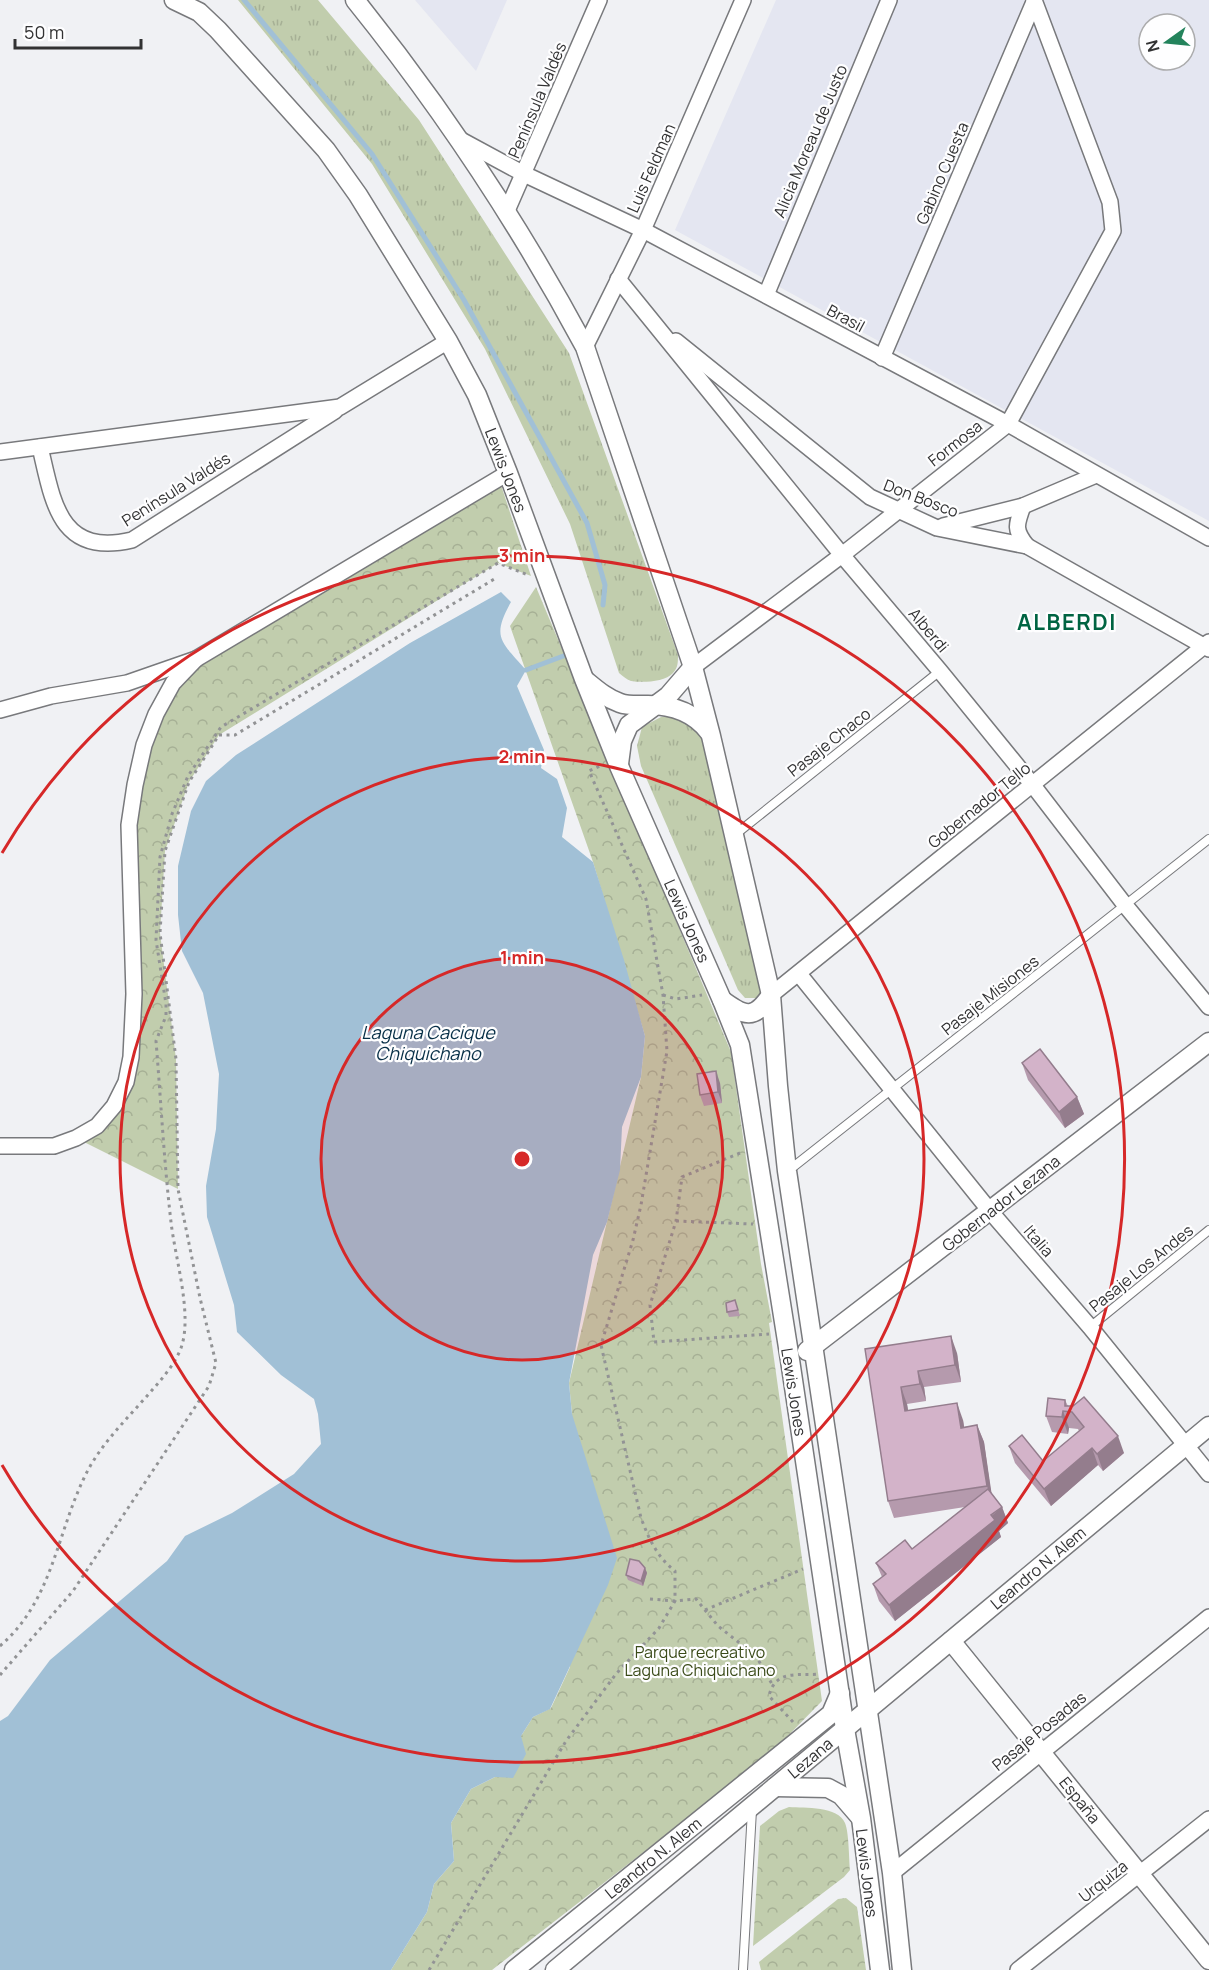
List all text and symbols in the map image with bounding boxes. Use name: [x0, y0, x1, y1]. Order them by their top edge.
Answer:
scale bar: [15, 12, 141, 50]
north arrow: [1137, 12, 1197, 72]
text: 50 m: [24, 20, 64, 44]
text: N: [1140, 37, 1165, 54]
street label: Península Valdés: [503, 39, 571, 161]
street label: Alicia Moreau de Justo: [768, 61, 852, 221]
street label: Gabino Cuesta: [910, 118, 974, 228]
street label: Luis Feldman: [622, 120, 680, 216]
street label: Brasil: [823, 299, 869, 337]
street label: Formosa: [923, 415, 987, 471]
street label: Lewis Jones: [480, 425, 532, 515]
street label: Península Valdés: [118, 447, 234, 531]
street label: Don Bosco: [880, 474, 962, 522]
text: 3 min: [499, 543, 545, 567]
street label: Alberdi: [904, 603, 954, 657]
district label: ALBERDI: [1017, 607, 1117, 637]
street label: Pasaje Chaco: [783, 703, 875, 781]
text: 2 min: [499, 744, 545, 768]
street label: Gobernador Tello: [923, 757, 1035, 853]
street label: Lewis Jones: [659, 876, 715, 966]
text: 1 min: [500, 945, 544, 969]
street label: Pasaje Misiones: [937, 950, 1043, 1040]
water label: Laguna Cacique Chiquichano: [361, 1020, 496, 1065]
centre of rings: [512, 1149, 532, 1169]
street label: Gobernador Lezana: [937, 1150, 1065, 1256]
street label: Pasaje Los Andes: [1084, 1219, 1198, 1317]
street label: Italia: [1019, 1220, 1059, 1262]
street label: Lewis Jones: [776, 1346, 812, 1438]
street label: Leandro N. Alem: [986, 1522, 1090, 1614]
park label: Parque recreativo Laguna Chiquichano: [624, 1641, 776, 1681]
street label: Pasaje Posadas: [987, 1686, 1091, 1776]
street label: Lezana: [783, 1733, 837, 1783]
street label: España: [1054, 1772, 1106, 1828]
street label: Leandro N. Alem: [600, 1812, 706, 1904]
street label: Lewis Jones: [851, 1828, 883, 1918]
street label: Urquiza: [1074, 1855, 1132, 1907]

